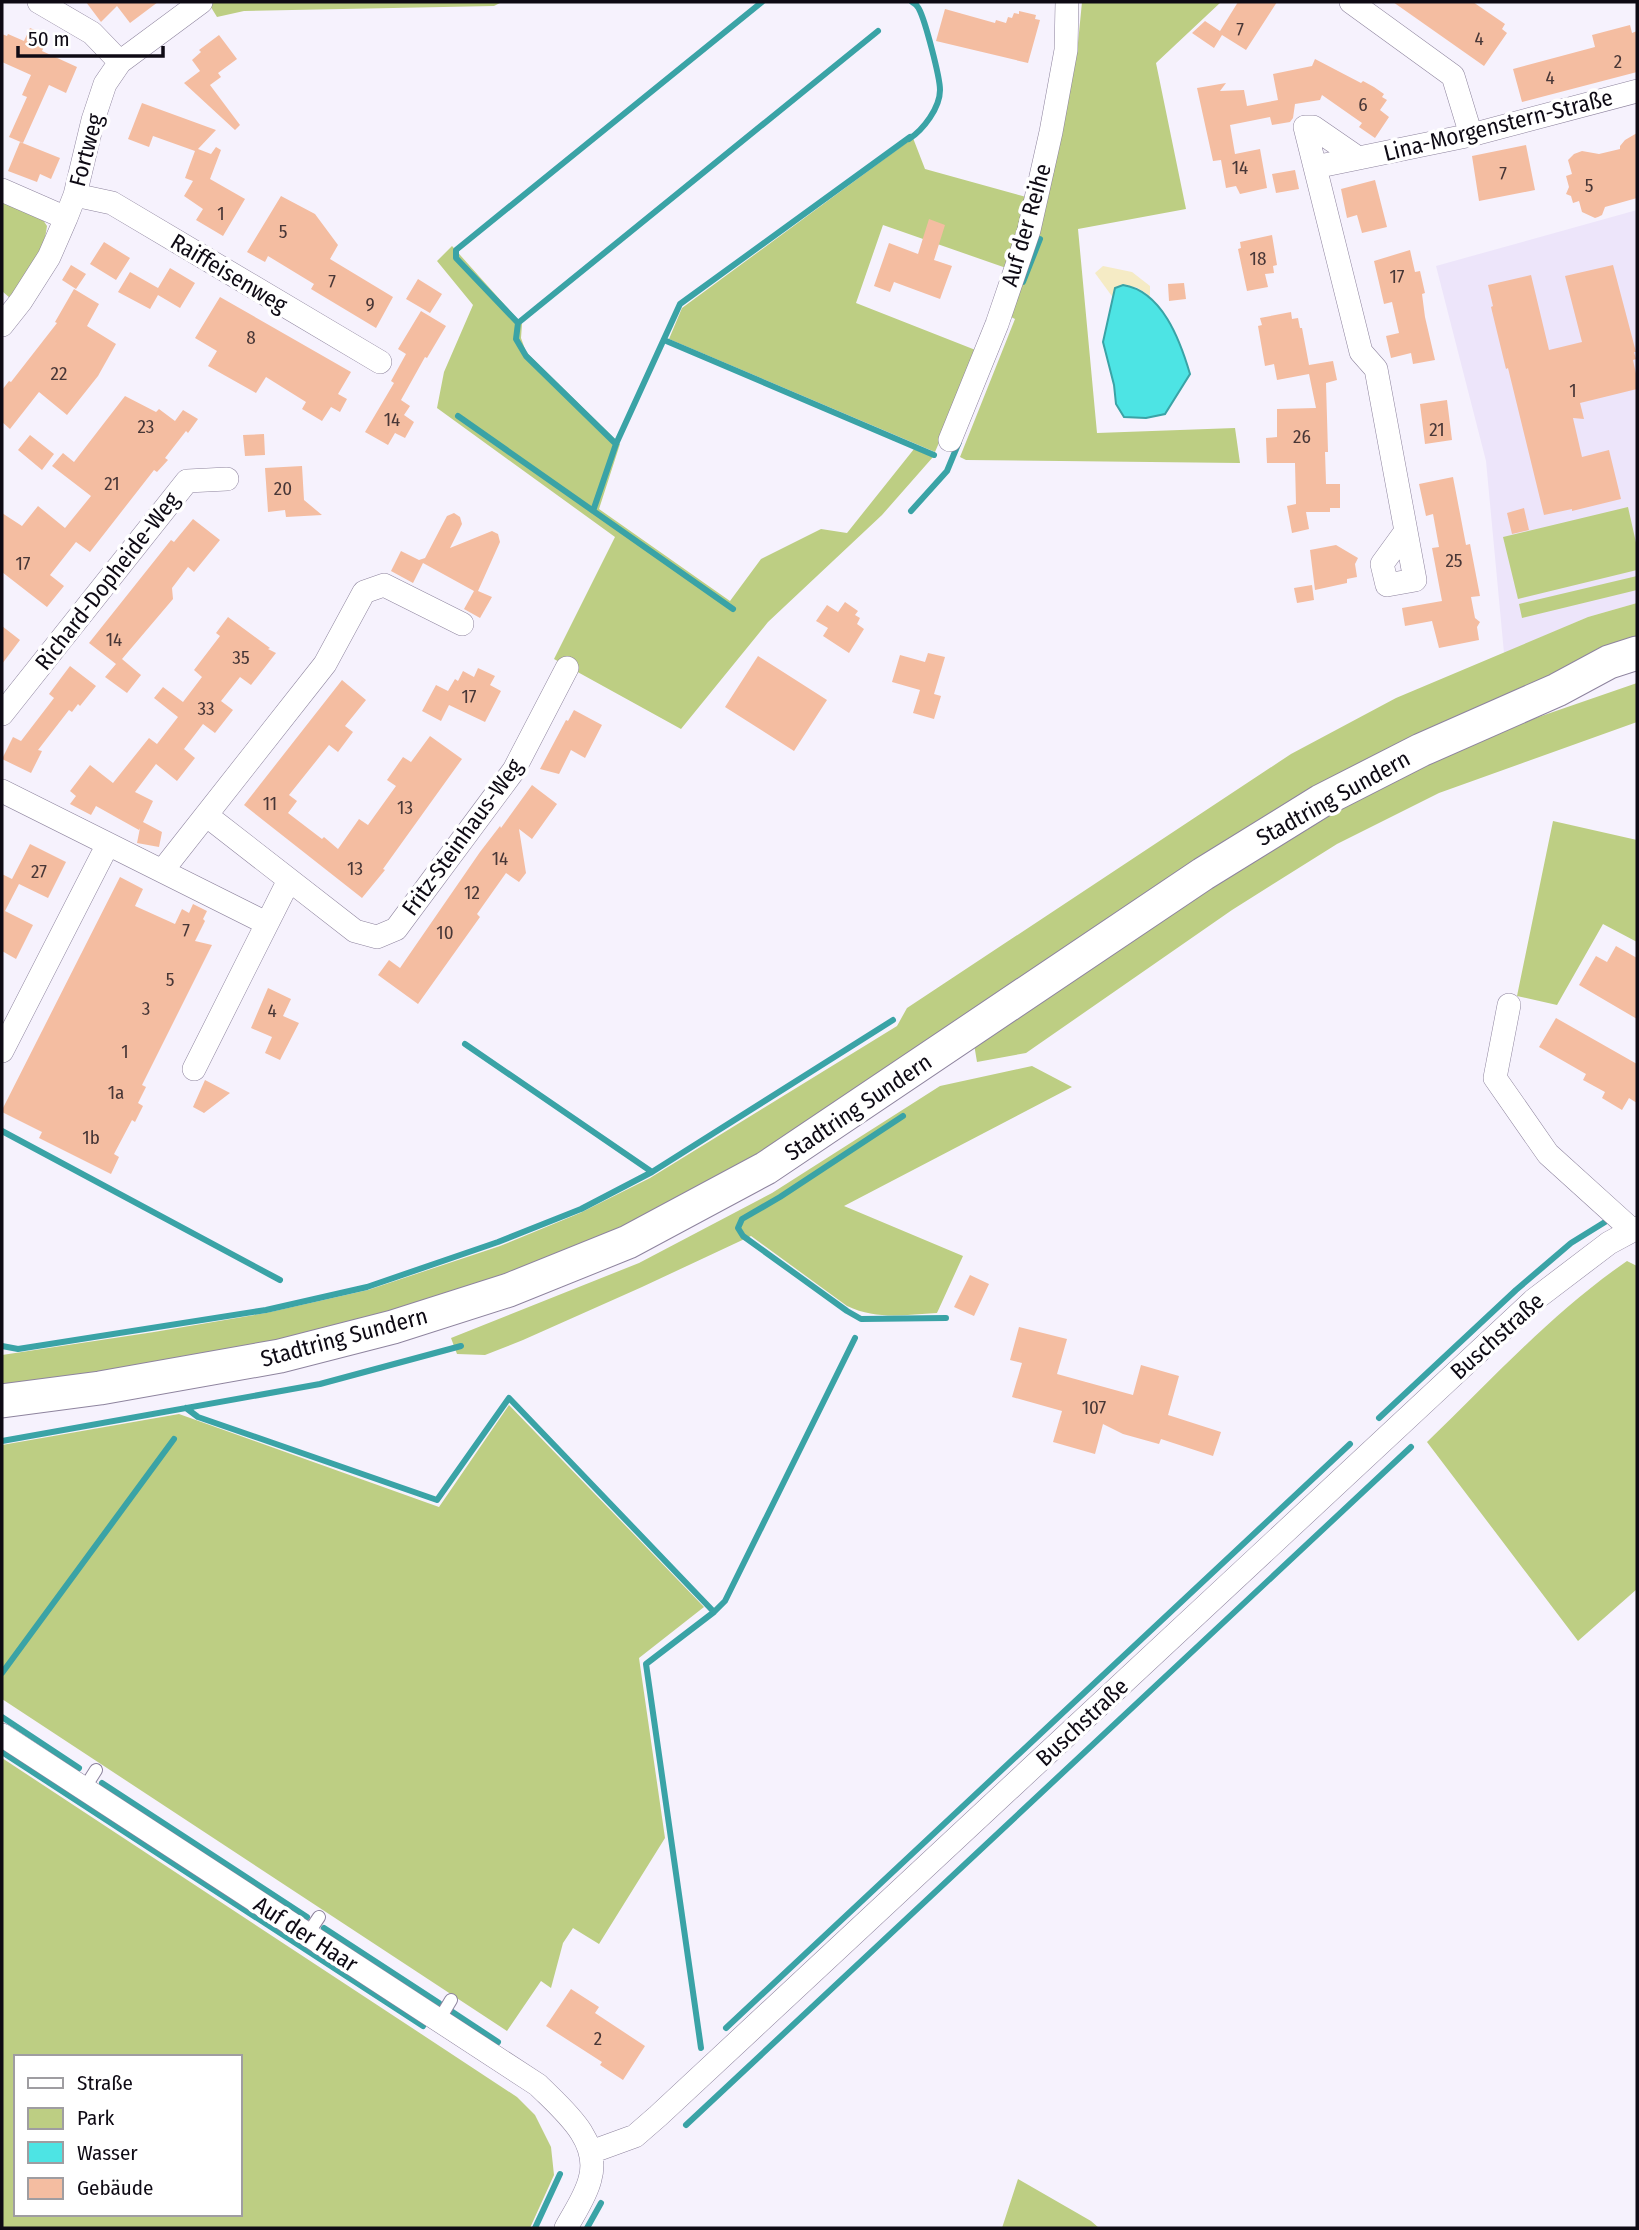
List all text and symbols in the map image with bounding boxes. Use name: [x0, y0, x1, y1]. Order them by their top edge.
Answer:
scale bar: [18, 14, 163, 58]
house number: 7: [1236, 18, 1244, 41]
text: 50 m: [28, 26, 70, 52]
house number: 4: [1474, 27, 1484, 50]
house number: 2: [1614, 50, 1622, 73]
house number: 4: [1545, 66, 1555, 89]
street label: Lina-Morgenstern-Straße: [1381, 83, 1615, 167]
house number: 6: [1358, 93, 1368, 116]
street label: Fortweg: [63, 110, 109, 189]
house number: 14: [1232, 156, 1248, 179]
street label: Auf der Reihe: [995, 160, 1057, 290]
house number: 7: [1499, 162, 1507, 185]
house number: 5: [1585, 174, 1593, 197]
house number: 1: [217, 202, 225, 225]
house number: 5: [279, 220, 287, 243]
street label: Raiffeisenweg: [166, 227, 292, 319]
house number: 18: [1250, 247, 1266, 270]
house number: 17: [1389, 265, 1405, 288]
house number: 7: [328, 270, 336, 293]
house number: 9: [365, 293, 375, 316]
house number: 8: [246, 326, 256, 349]
house number: 22: [51, 362, 67, 385]
house number: 1: [1569, 379, 1577, 402]
house number: 14: [384, 408, 400, 431]
house number: 23: [138, 415, 154, 438]
house number: 21: [1429, 418, 1445, 441]
house number: 26: [1293, 425, 1311, 448]
house number: 21: [104, 472, 120, 495]
house number: 20: [274, 477, 292, 500]
street label: Richard-Dopheide-Weg: [29, 486, 185, 676]
house number: 25: [1445, 549, 1463, 572]
house number: 17: [15, 552, 31, 575]
house number: 14: [106, 628, 122, 651]
house number: 35: [232, 646, 250, 669]
house number: 17: [461, 685, 477, 708]
house number: 33: [197, 697, 215, 720]
street label: Stadtring Sundern: [1251, 744, 1415, 852]
street label: Fritz-Steinhaus-Weg: [396, 753, 528, 921]
house number: 11: [263, 792, 277, 815]
house number: 13: [397, 796, 413, 819]
house number: 14: [492, 847, 508, 870]
house number: 13: [347, 857, 363, 880]
house number: 27: [31, 860, 47, 883]
house number: 12: [464, 881, 480, 904]
house number: 7: [182, 919, 190, 942]
house number: 10: [436, 921, 454, 944]
house number: 5: [166, 968, 174, 991]
house number: 3: [142, 997, 150, 1020]
house number: 4: [267, 999, 277, 1022]
house number: 1: [121, 1040, 129, 1063]
street label: Stadtring Sundern: [779, 1047, 937, 1167]
house number: 1a: [108, 1081, 124, 1104]
house number: 1b: [82, 1126, 100, 1149]
street label: Buschstraße: [1445, 1287, 1549, 1385]
street label: Stadtring Sundern: [258, 1301, 430, 1373]
house number: 107: [1082, 1396, 1107, 1419]
street label: Buschstraße: [1030, 1672, 1134, 1772]
street label: Auf der Haar: [249, 1890, 363, 1978]
house number: 2: [594, 2027, 602, 2050]
legend: [14, 2055, 242, 2216]
text: Straße: [77, 2070, 133, 2096]
text: Park: [77, 2105, 115, 2131]
text: Wasser: [77, 2140, 138, 2166]
text: Gebäude: [77, 2175, 153, 2201]

